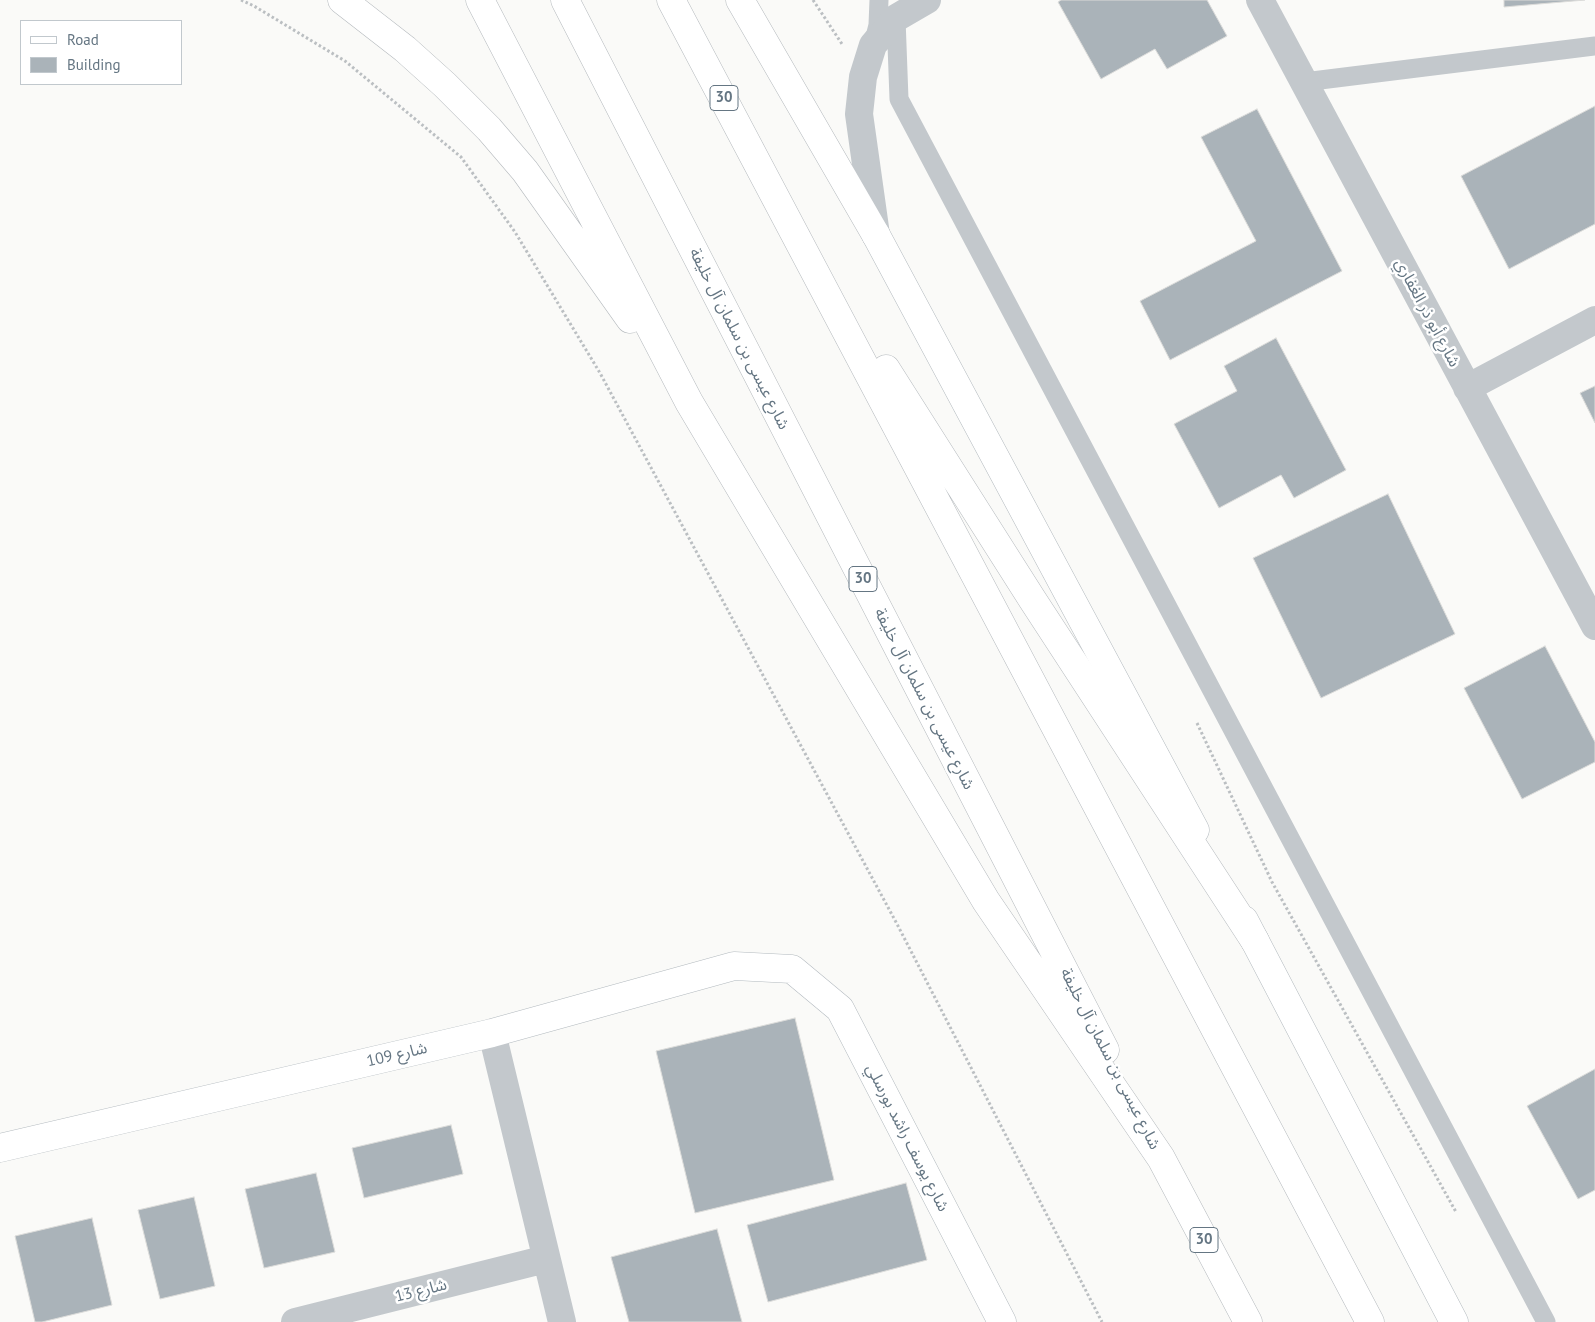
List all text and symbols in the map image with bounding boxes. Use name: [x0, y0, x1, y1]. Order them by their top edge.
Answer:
legend: [20, 20, 182, 85]
text: Road: [67, 30, 99, 49]
text: Building: [67, 55, 121, 74]
road number: 30: [710, 86, 738, 110]
street label: شارع عيسى بن سلمان آل خليفة: [685, 245, 793, 433]
street label: شارع أبو ذر الغفاري: [1390, 256, 1464, 370]
road number: 30: [849, 566, 877, 592]
street label: شارع عيسى بن سلمان آل خليفة: [870, 605, 978, 793]
street label: شارع عيسى بن سلمان آل خليفة: [1056, 965, 1164, 1153]
street label: شارع 109: [365, 1039, 429, 1071]
street label: شارع يوسف راشد بورسلي: [861, 1061, 953, 1215]
road number: 30: [1190, 1228, 1218, 1252]
street label: شارع 13: [393, 1275, 449, 1307]

